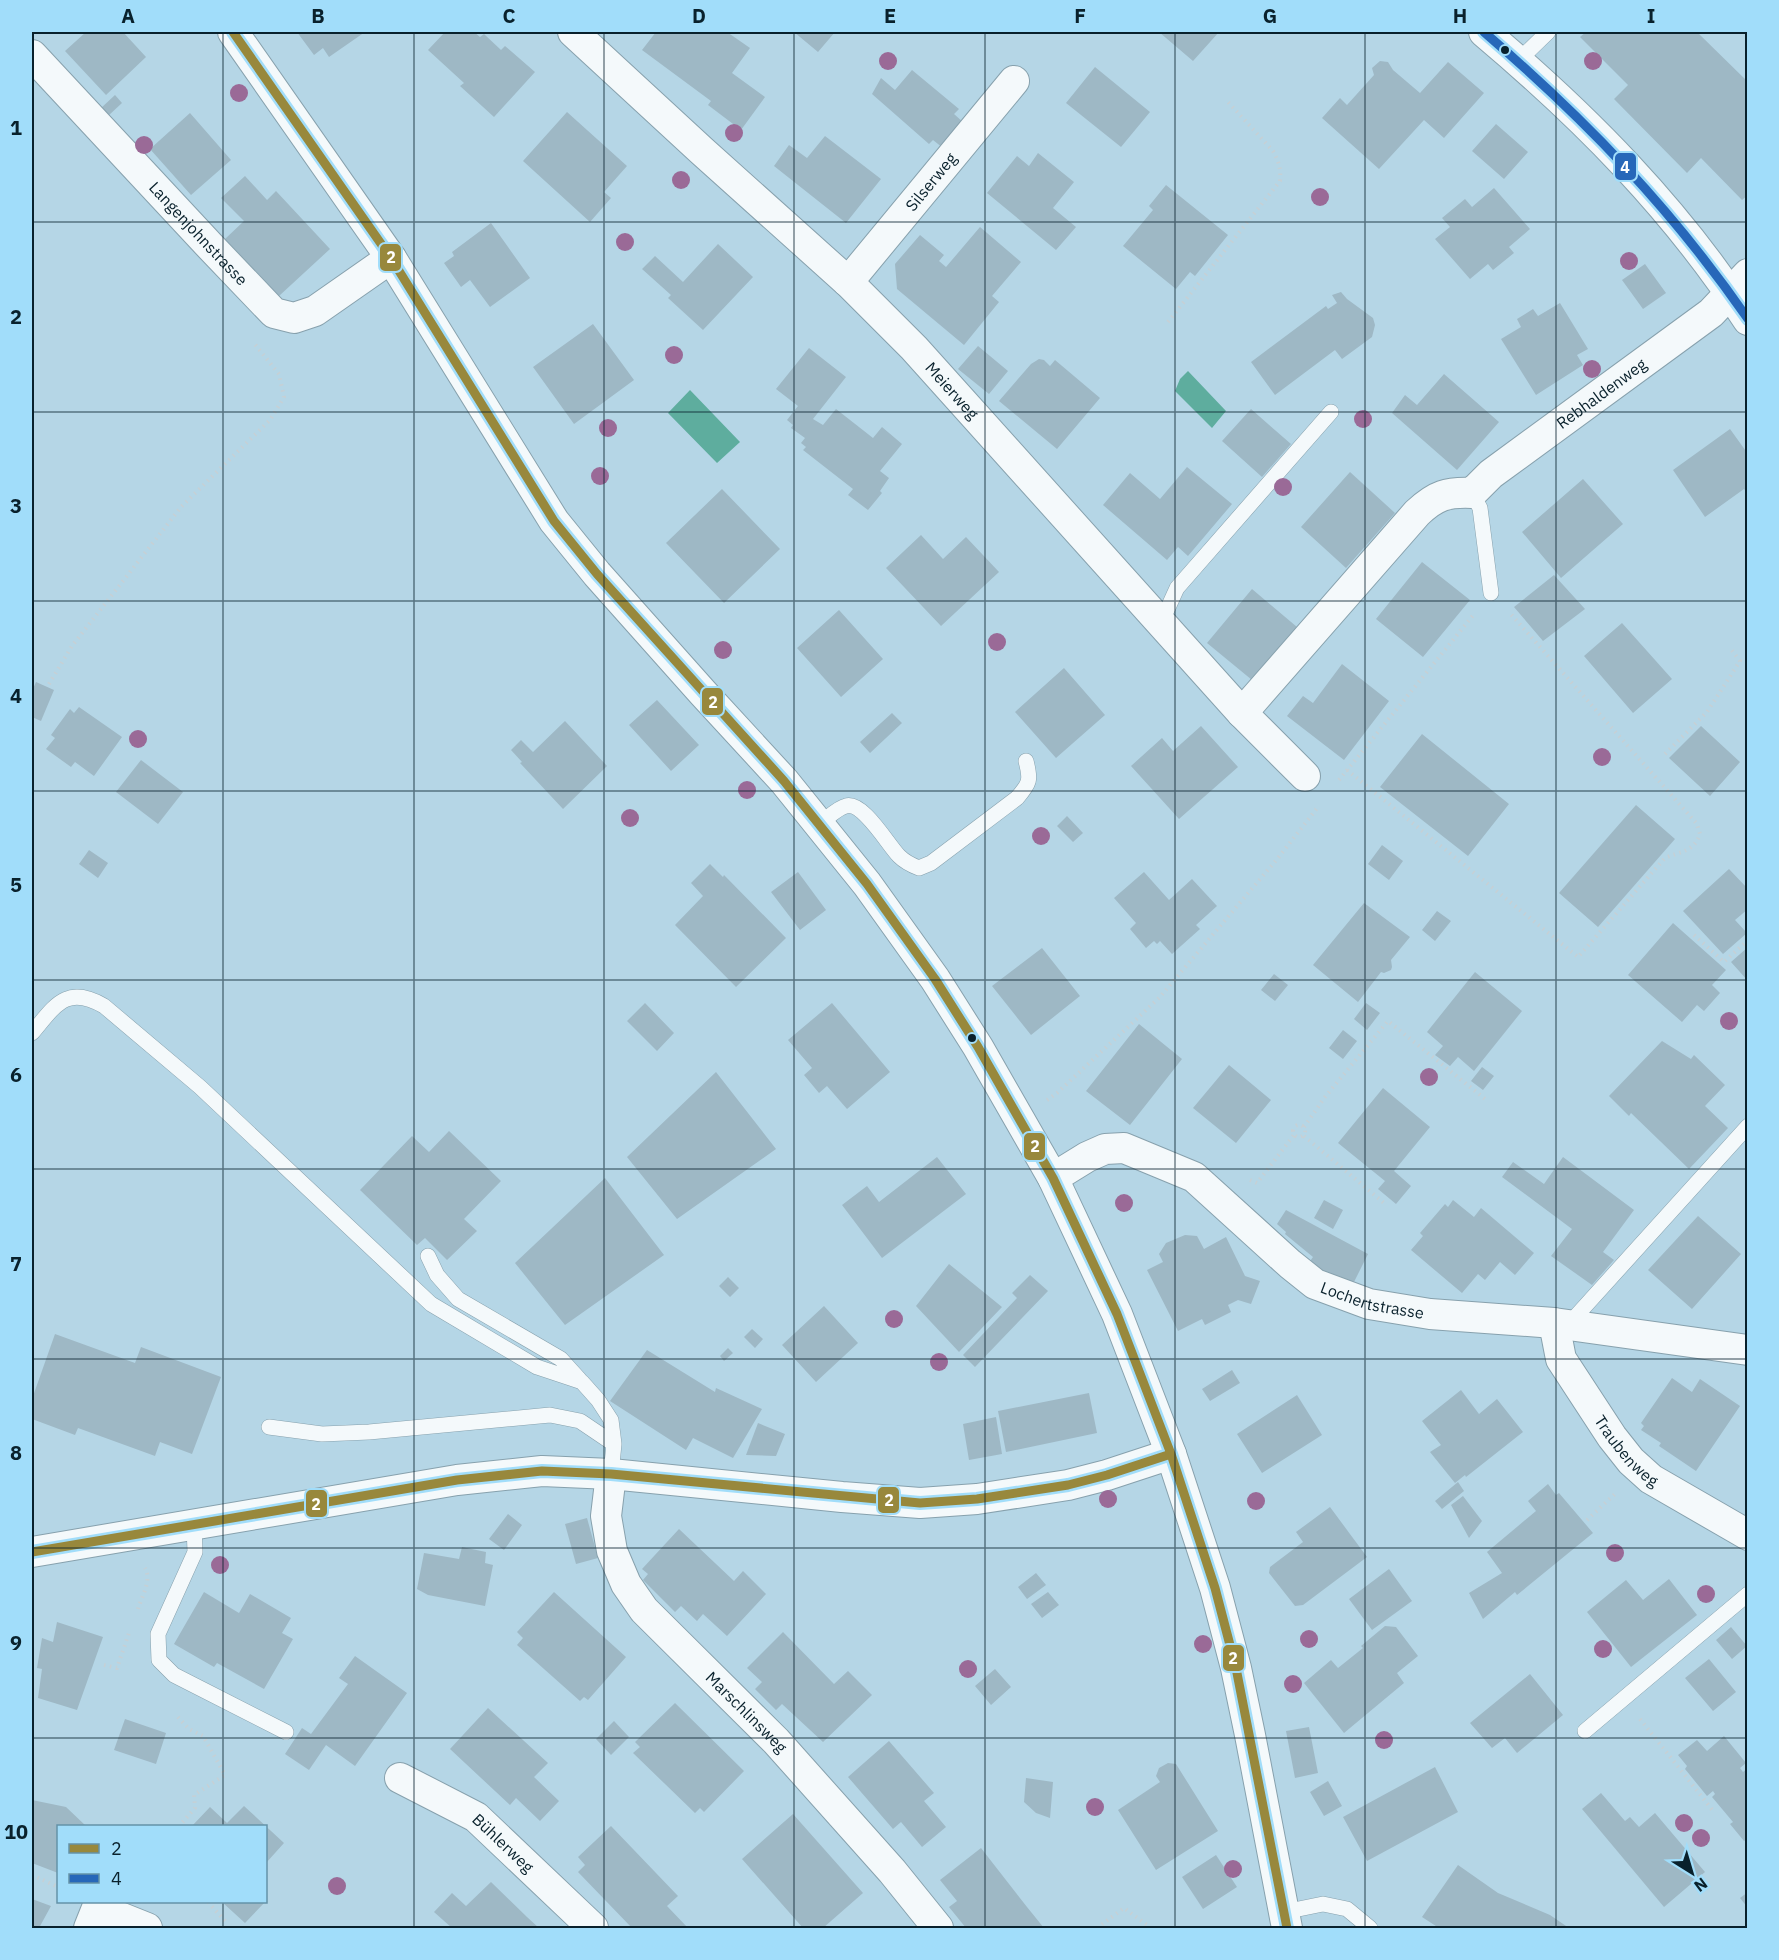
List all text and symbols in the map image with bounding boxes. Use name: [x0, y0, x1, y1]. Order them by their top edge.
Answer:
text: A: [121, 2, 135, 29]
text: B: [311, 2, 325, 29]
text: C: [502, 2, 516, 29]
text: D: [692, 2, 706, 29]
text: E: [884, 2, 896, 29]
text: F: [1074, 2, 1086, 29]
text: G: [1263, 2, 1277, 29]
text: H: [1453, 2, 1467, 29]
text: I: [1647, 2, 1655, 29]
unlabelled marker: [1499, 44, 1511, 56]
text: 1: [10, 114, 22, 141]
street label: Silserweg: [901, 148, 961, 215]
line badge: 4: [1614, 152, 1637, 181]
text: 4: [1620, 157, 1630, 177]
street label: Langenjohnstrasse: [145, 177, 252, 290]
line badge: 2: [379, 243, 402, 272]
text: 2: [386, 247, 396, 267]
text: 2: [10, 303, 22, 330]
street label: Rebhaldenweg: [1552, 353, 1651, 433]
street label: Meierweg: [921, 358, 983, 424]
text: 3: [10, 492, 22, 519]
text: 4: [10, 682, 22, 709]
line badge: 2: [701, 687, 724, 716]
text: 2: [708, 692, 718, 712]
text: 5: [10, 871, 22, 898]
unlabelled marker: [966, 1032, 978, 1044]
text: 6: [10, 1061, 22, 1088]
line badge: 2: [1023, 1132, 1046, 1161]
text: 2: [1030, 1136, 1040, 1156]
text: 7: [10, 1250, 22, 1277]
street label: Lochertstrasse: [1318, 1277, 1426, 1323]
street label: Traubenweg: [1590, 1411, 1662, 1491]
text: 8: [10, 1439, 22, 1466]
line badge: 2: [877, 1486, 900, 1514]
line badge: 2: [305, 1489, 328, 1518]
text: 2: [884, 1490, 894, 1510]
text: 2: [311, 1494, 321, 1514]
text: 9: [10, 1629, 22, 1656]
line badge: 2: [1222, 1644, 1245, 1672]
text: 2: [1228, 1648, 1238, 1668]
street label: Marschlinsweg: [702, 1667, 792, 1757]
street label: Bühlerweg: [468, 1809, 539, 1877]
text: 10: [4, 1818, 28, 1845]
legend: [57, 1825, 267, 1903]
text: 2: [111, 1837, 122, 1860]
north arrow: [1662, 1843, 1722, 1903]
text: 4: [111, 1867, 122, 1890]
text: N: [1690, 1874, 1712, 1896]

